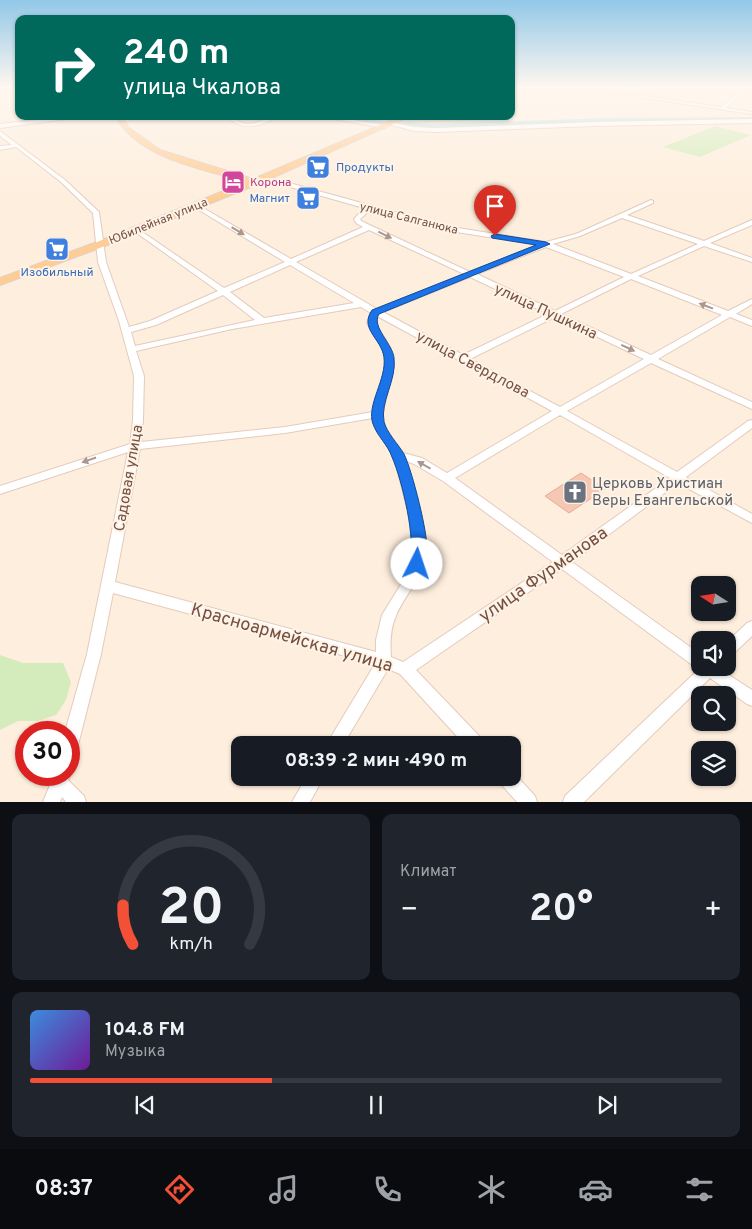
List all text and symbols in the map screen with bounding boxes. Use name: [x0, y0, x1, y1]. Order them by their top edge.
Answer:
text: 240 m: [123, 32, 229, 76]
icon: right: [40, 35, 105, 100]
text: улица Чкалова: [123, 75, 281, 102]
supermarket icon: Продукты: [305, 154, 331, 180]
place label: Продукты: [336, 160, 394, 176]
hotel icon: Корона: [220, 169, 246, 195]
place label: Корона: [250, 175, 291, 191]
supermarket icon: Магнит: [295, 185, 321, 211]
pin: [474, 185, 516, 236]
place label: Магнит: [249, 191, 291, 207]
icon: arrive: [481, 192, 509, 220]
street label: Юбилейная улица: [107, 195, 210, 249]
street label: улица Салганюка: [358, 199, 460, 239]
one-way arrow: [231, 227, 244, 236]
one-way arrow: [378, 231, 393, 239]
supermarket icon: Изобильный: [44, 236, 70, 262]
place label: Изобильный: [21, 265, 93, 281]
street label: улица Пушкина: [491, 280, 600, 345]
one-way arrow: [699, 302, 714, 309]
street label: улица Свердлова: [412, 327, 532, 403]
one-way arrow: [621, 344, 635, 352]
street label: Садовая улица: [111, 424, 148, 533]
one-way arrow: [81, 457, 96, 464]
one-way arrow: [416, 461, 431, 469]
place label: Церковь Христиан Веры Евангельской: [592, 475, 733, 511]
church icon: Церковь Христиан Веры Евангельской: [562, 479, 588, 505]
street label: улица Фурманова: [475, 522, 613, 628]
position arrow: [390, 537, 442, 589]
north arrow: [691, 576, 736, 621]
map controls: [691, 576, 736, 786]
street label: Красноармейская улица: [188, 599, 395, 678]
button: sound: [691, 631, 736, 676]
button: search: [691, 686, 736, 731]
speed limit sign: 30: [15, 721, 80, 786]
button: layers: [691, 741, 736, 786]
text: 08:39 · 2 мин · 490 m: [285, 749, 467, 773]
text: Климат: [400, 862, 457, 882]
text: 20: [158, 877, 224, 943]
text: 20°: [529, 886, 593, 935]
text: −: [400, 893, 418, 929]
text: +: [704, 893, 722, 929]
text: km/h: [169, 933, 213, 956]
text: 104.8 FM: [105, 1018, 185, 1042]
text: Музыка: [105, 1042, 165, 1062]
icon: previous: [131, 1091, 159, 1119]
icon: pause: [362, 1091, 390, 1119]
icon: next: [593, 1091, 621, 1119]
icon: directions: [162, 1172, 197, 1207]
icon: music: [266, 1172, 301, 1207]
icon: phone: [370, 1172, 405, 1207]
icon: climate: [474, 1172, 509, 1207]
icon: car: [578, 1172, 613, 1207]
icon: filters: [682, 1172, 717, 1207]
text: 08:37: [35, 1176, 93, 1203]

